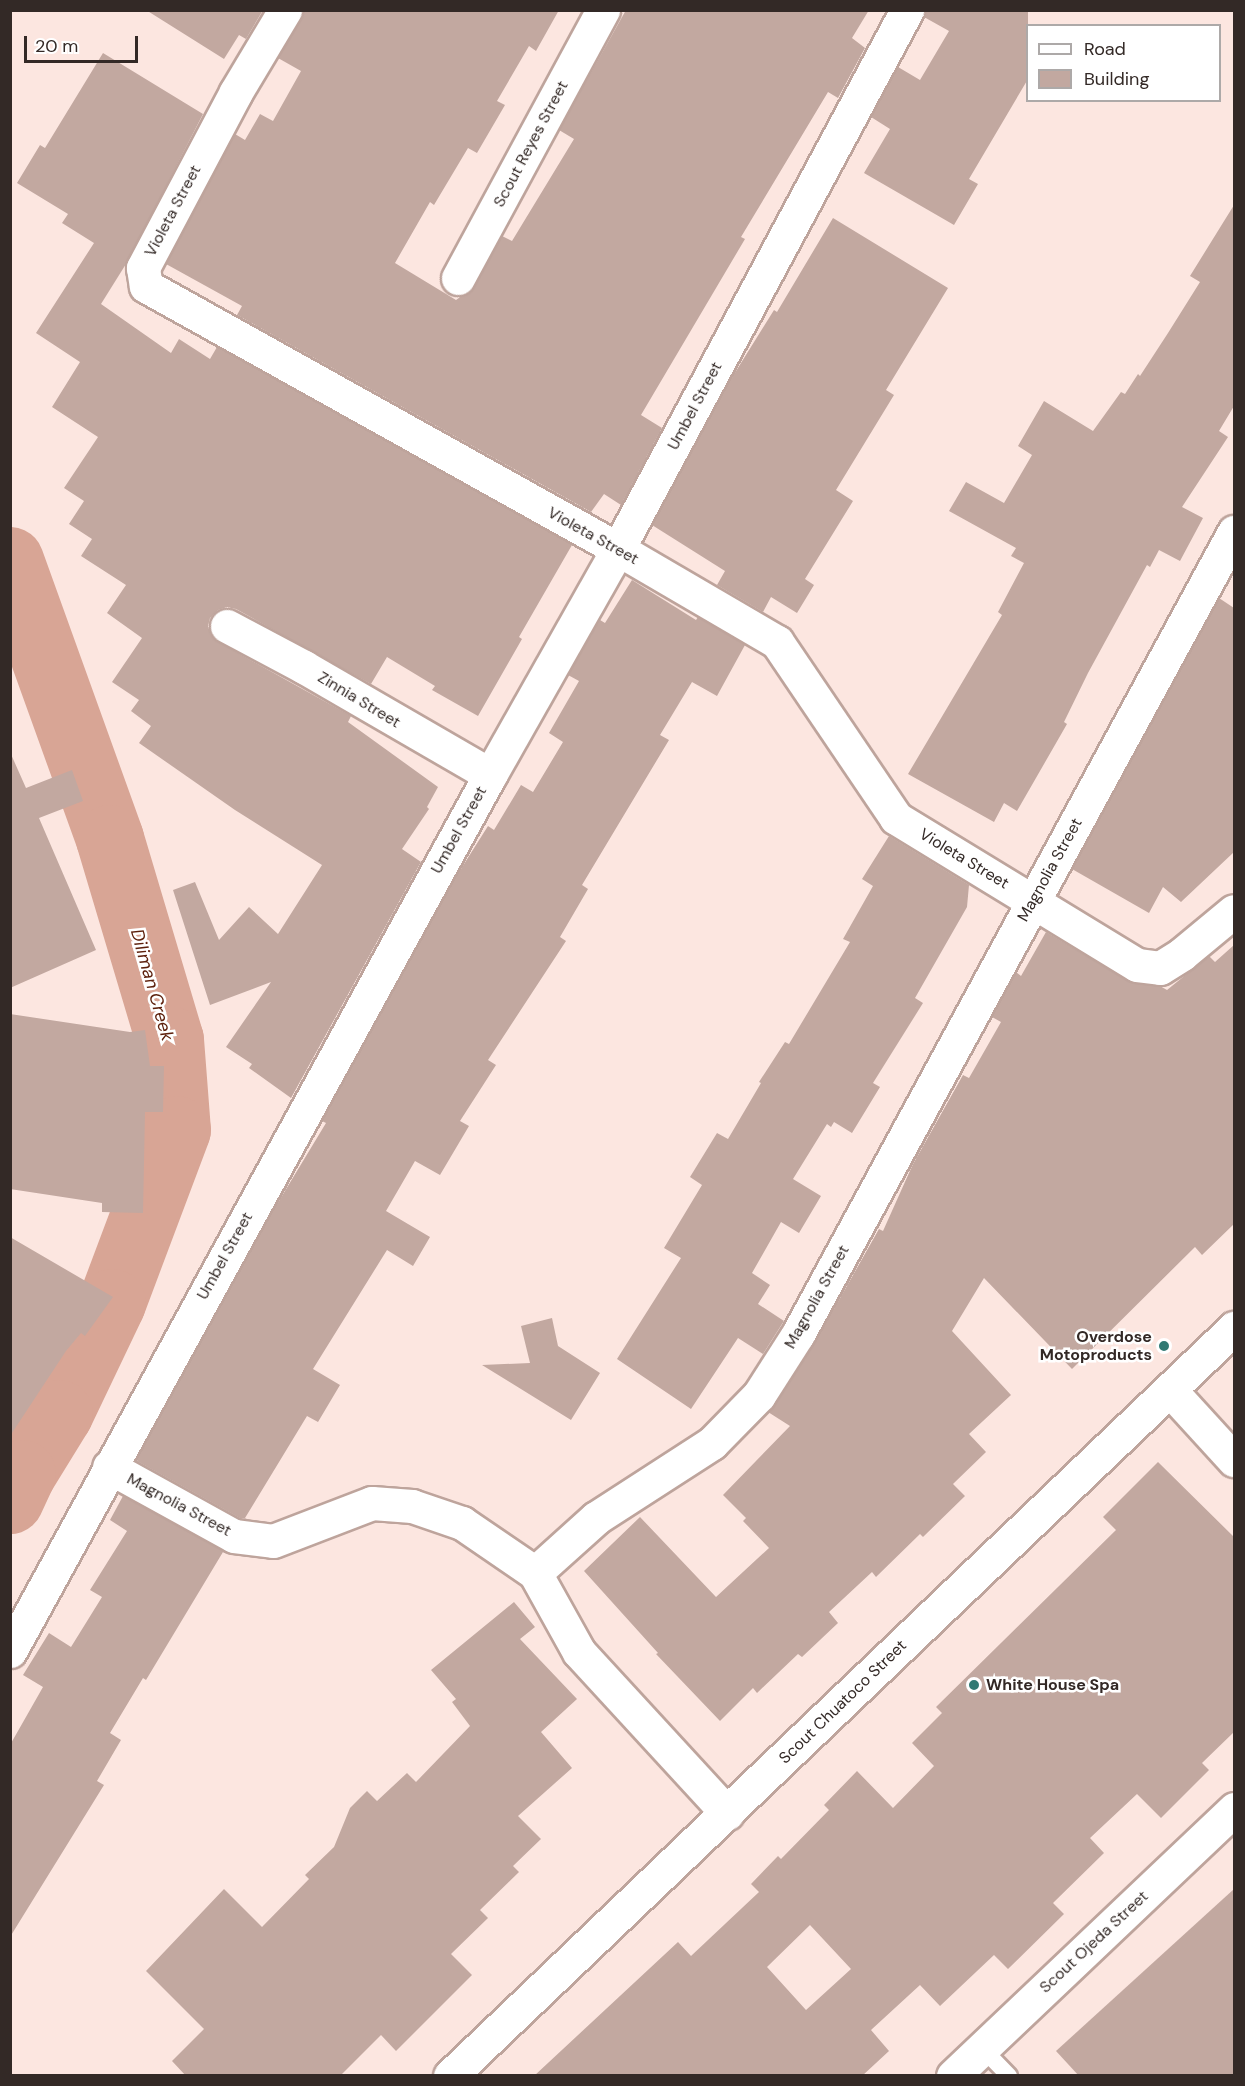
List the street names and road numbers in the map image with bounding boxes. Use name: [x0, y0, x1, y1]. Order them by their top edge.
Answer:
street label: Scout Reyes Street: [490, 78, 572, 210]
street label: Violeta Street: [141, 162, 205, 260]
street label: Umbel Street: [664, 359, 726, 453]
street label: Violeta Street: [544, 503, 642, 569]
street label: Zinnia Street: [314, 668, 404, 732]
street label: Umbel Street: [427, 783, 491, 877]
street label: Magnolia Street: [1014, 815, 1086, 925]
street label: Violeta Street: [916, 825, 1012, 893]
street label: Umbel Street: [193, 1209, 257, 1303]
street label: Magnolia Street: [781, 1242, 853, 1352]
street label: Magnolia Street: [124, 1469, 234, 1541]
street label: Scout Chuatoco Street: [775, 1636, 911, 1768]
street label: Scout Ojeda Street: [1036, 1887, 1152, 1997]

